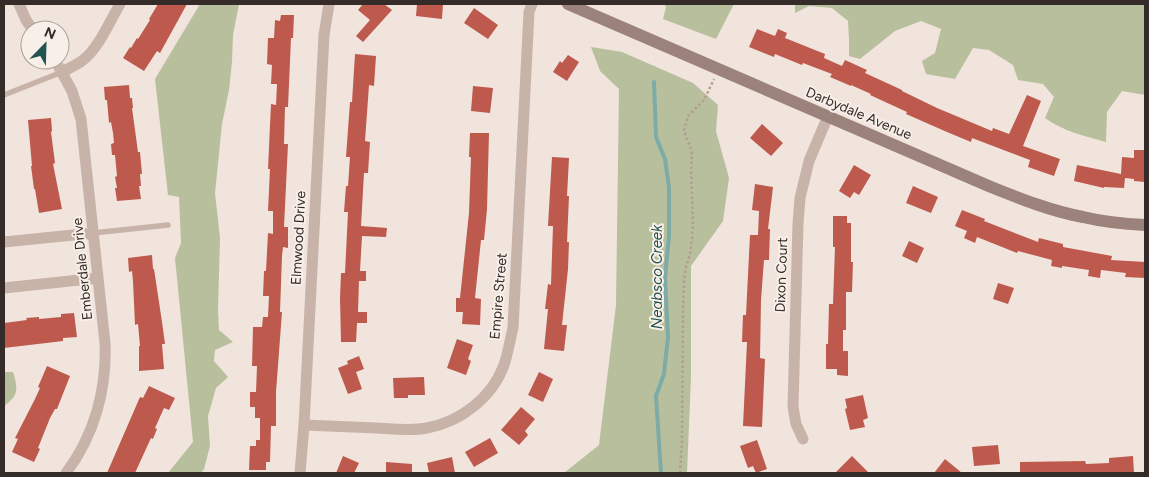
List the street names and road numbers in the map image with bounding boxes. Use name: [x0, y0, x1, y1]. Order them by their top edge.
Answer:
street label: Darbydale Avenue: [803, 83, 915, 144]
street label: Elmwood Drive: [288, 190, 309, 286]
street label: Emberdale Drive: [69, 217, 96, 321]
street label: Dixon Court: [772, 237, 791, 313]
street label: Empire Street: [486, 252, 511, 340]

